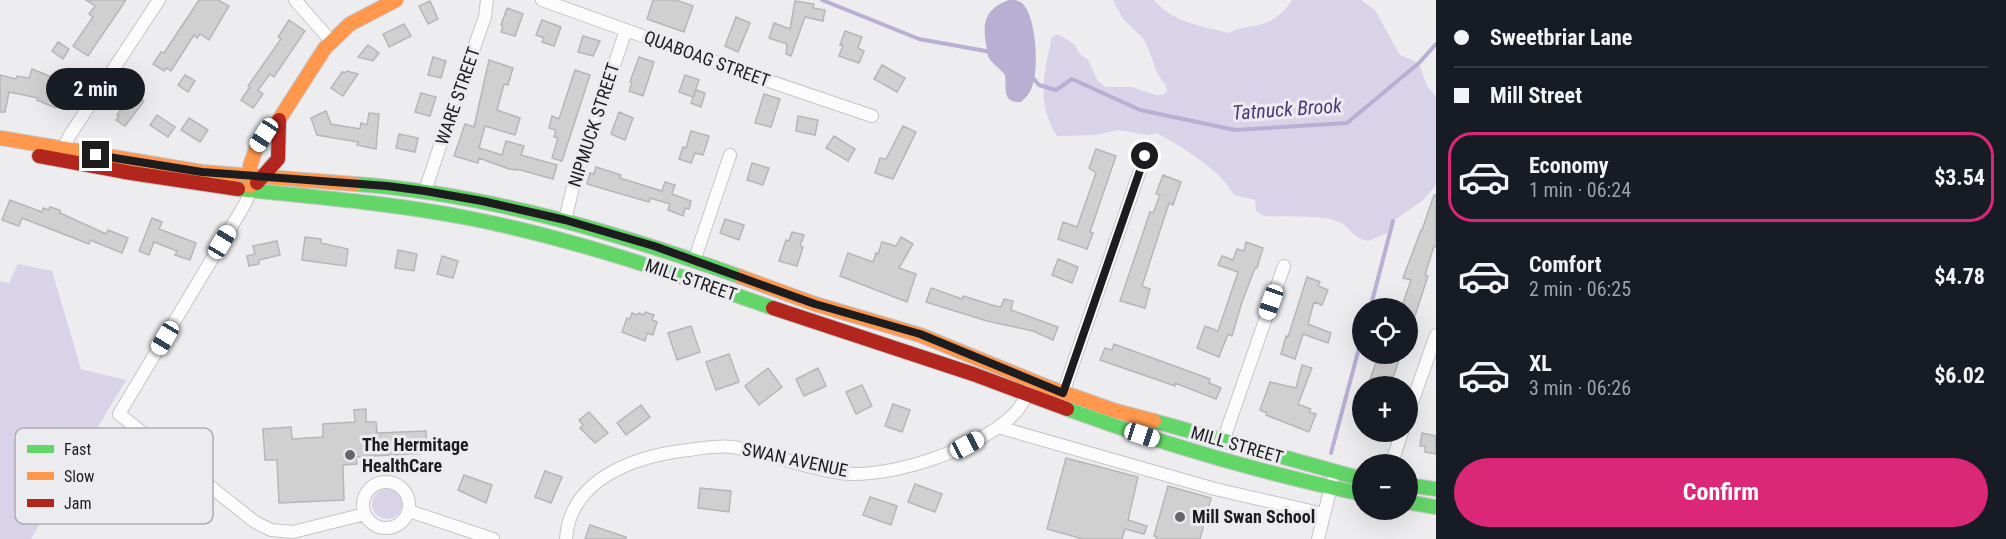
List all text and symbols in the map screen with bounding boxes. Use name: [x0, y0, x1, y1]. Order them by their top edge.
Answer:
text: Sweetbriar Lane: [1490, 25, 1632, 50]
street label: QUABOAG STREET: [641, 26, 773, 91]
street label: WARE STREET: [431, 44, 484, 147]
street label: NIPMUCK STREET: [564, 60, 623, 190]
callout: 2 min: [46, 68, 146, 110]
text: 2 min: [73, 77, 118, 101]
text: Mill Street: [1490, 83, 1582, 108]
water label: Tatnuck Brook: [1232, 93, 1344, 125]
car: [247, 115, 281, 155]
route end: [82, 141, 109, 168]
route start: [1131, 142, 1158, 169]
icon: car: [1457, 150, 1511, 204]
text: Economy: [1529, 153, 1609, 178]
text: $3.54: [1934, 165, 1985, 190]
text: 1 min · 06:24: [1529, 178, 1631, 202]
car: [205, 222, 239, 262]
icon: car: [1457, 249, 1511, 303]
text: Comfort: [1529, 252, 1602, 277]
street label: MILL STREET: [643, 254, 740, 305]
text: $4.78: [1934, 264, 1985, 289]
text: 2 min · 06:25: [1529, 277, 1631, 301]
car: [1257, 282, 1285, 322]
map controls: [1352, 298, 1418, 520]
button: locate: [1352, 298, 1418, 364]
car: [148, 318, 182, 358]
icon: car: [1457, 348, 1511, 402]
text: XL: [1529, 351, 1552, 376]
text: $6.02: [1934, 363, 1985, 388]
button: +: [1352, 376, 1418, 442]
text: 3 min · 06:26: [1529, 376, 1631, 400]
car: [1122, 421, 1162, 449]
street label: MILL STREET: [1189, 421, 1286, 468]
legend: [15, 428, 213, 524]
car: [947, 429, 987, 461]
place label: The Hermitage HealthCare: [362, 434, 469, 476]
street label: SWAN AVENUE: [740, 438, 850, 481]
text: Fast: [64, 440, 91, 459]
marker: The Hermitage HealthCare: [343, 448, 357, 462]
button: −: [1352, 454, 1418, 520]
button: Confirm: [1454, 458, 1988, 527]
text: Slow: [64, 467, 94, 486]
text: Jam: [64, 494, 91, 513]
place label: Mill Swan School: [1192, 506, 1315, 527]
marker: Mill Swan School: [1173, 510, 1187, 524]

